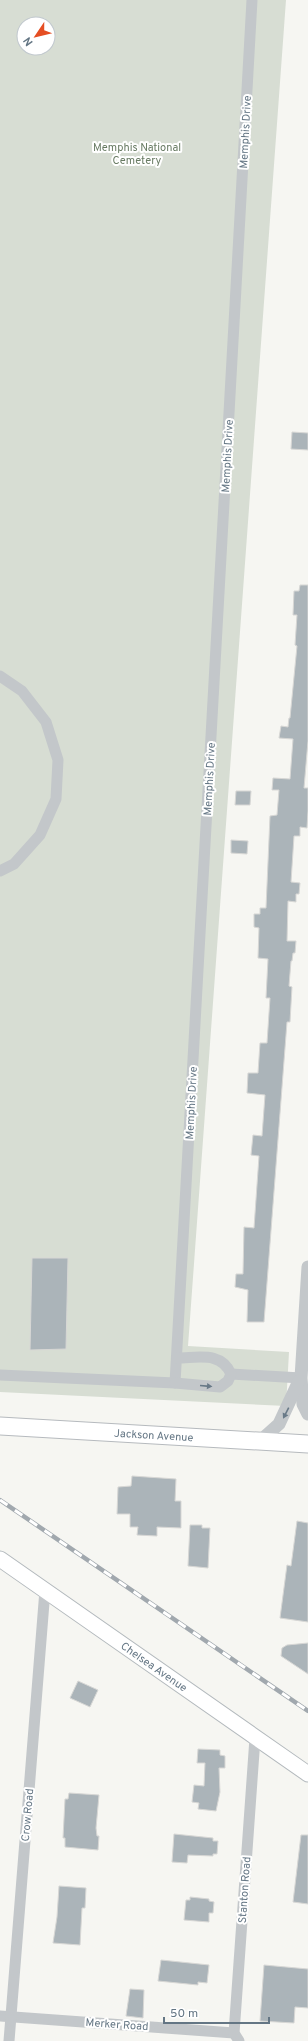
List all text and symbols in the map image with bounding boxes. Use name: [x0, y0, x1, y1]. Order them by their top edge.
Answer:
north arrow: [16, 16, 56, 56]
text: N: [21, 34, 37, 48]
street label: Memphis Drive: [237, 95, 255, 169]
park label: Memphis National Cemetery: [93, 141, 181, 168]
street label: Memphis Drive: [219, 419, 237, 493]
street label: Memphis Drive: [201, 742, 219, 816]
street label: Memphis Drive: [183, 1066, 201, 1140]
one-way arrow: [200, 1382, 212, 1389]
one-way arrow: [282, 1407, 289, 1418]
street label: Jackson Avenue: [114, 1427, 194, 1445]
street label: Chelsea Avenue: [118, 1639, 190, 1696]
street label: Crow Road: [19, 1788, 37, 1842]
street label: Stanton Road: [236, 1856, 254, 1924]
scale bar: [164, 1999, 269, 2025]
text: 50 m: [170, 2006, 198, 2022]
street label: Merker Road: [85, 2016, 149, 2034]

